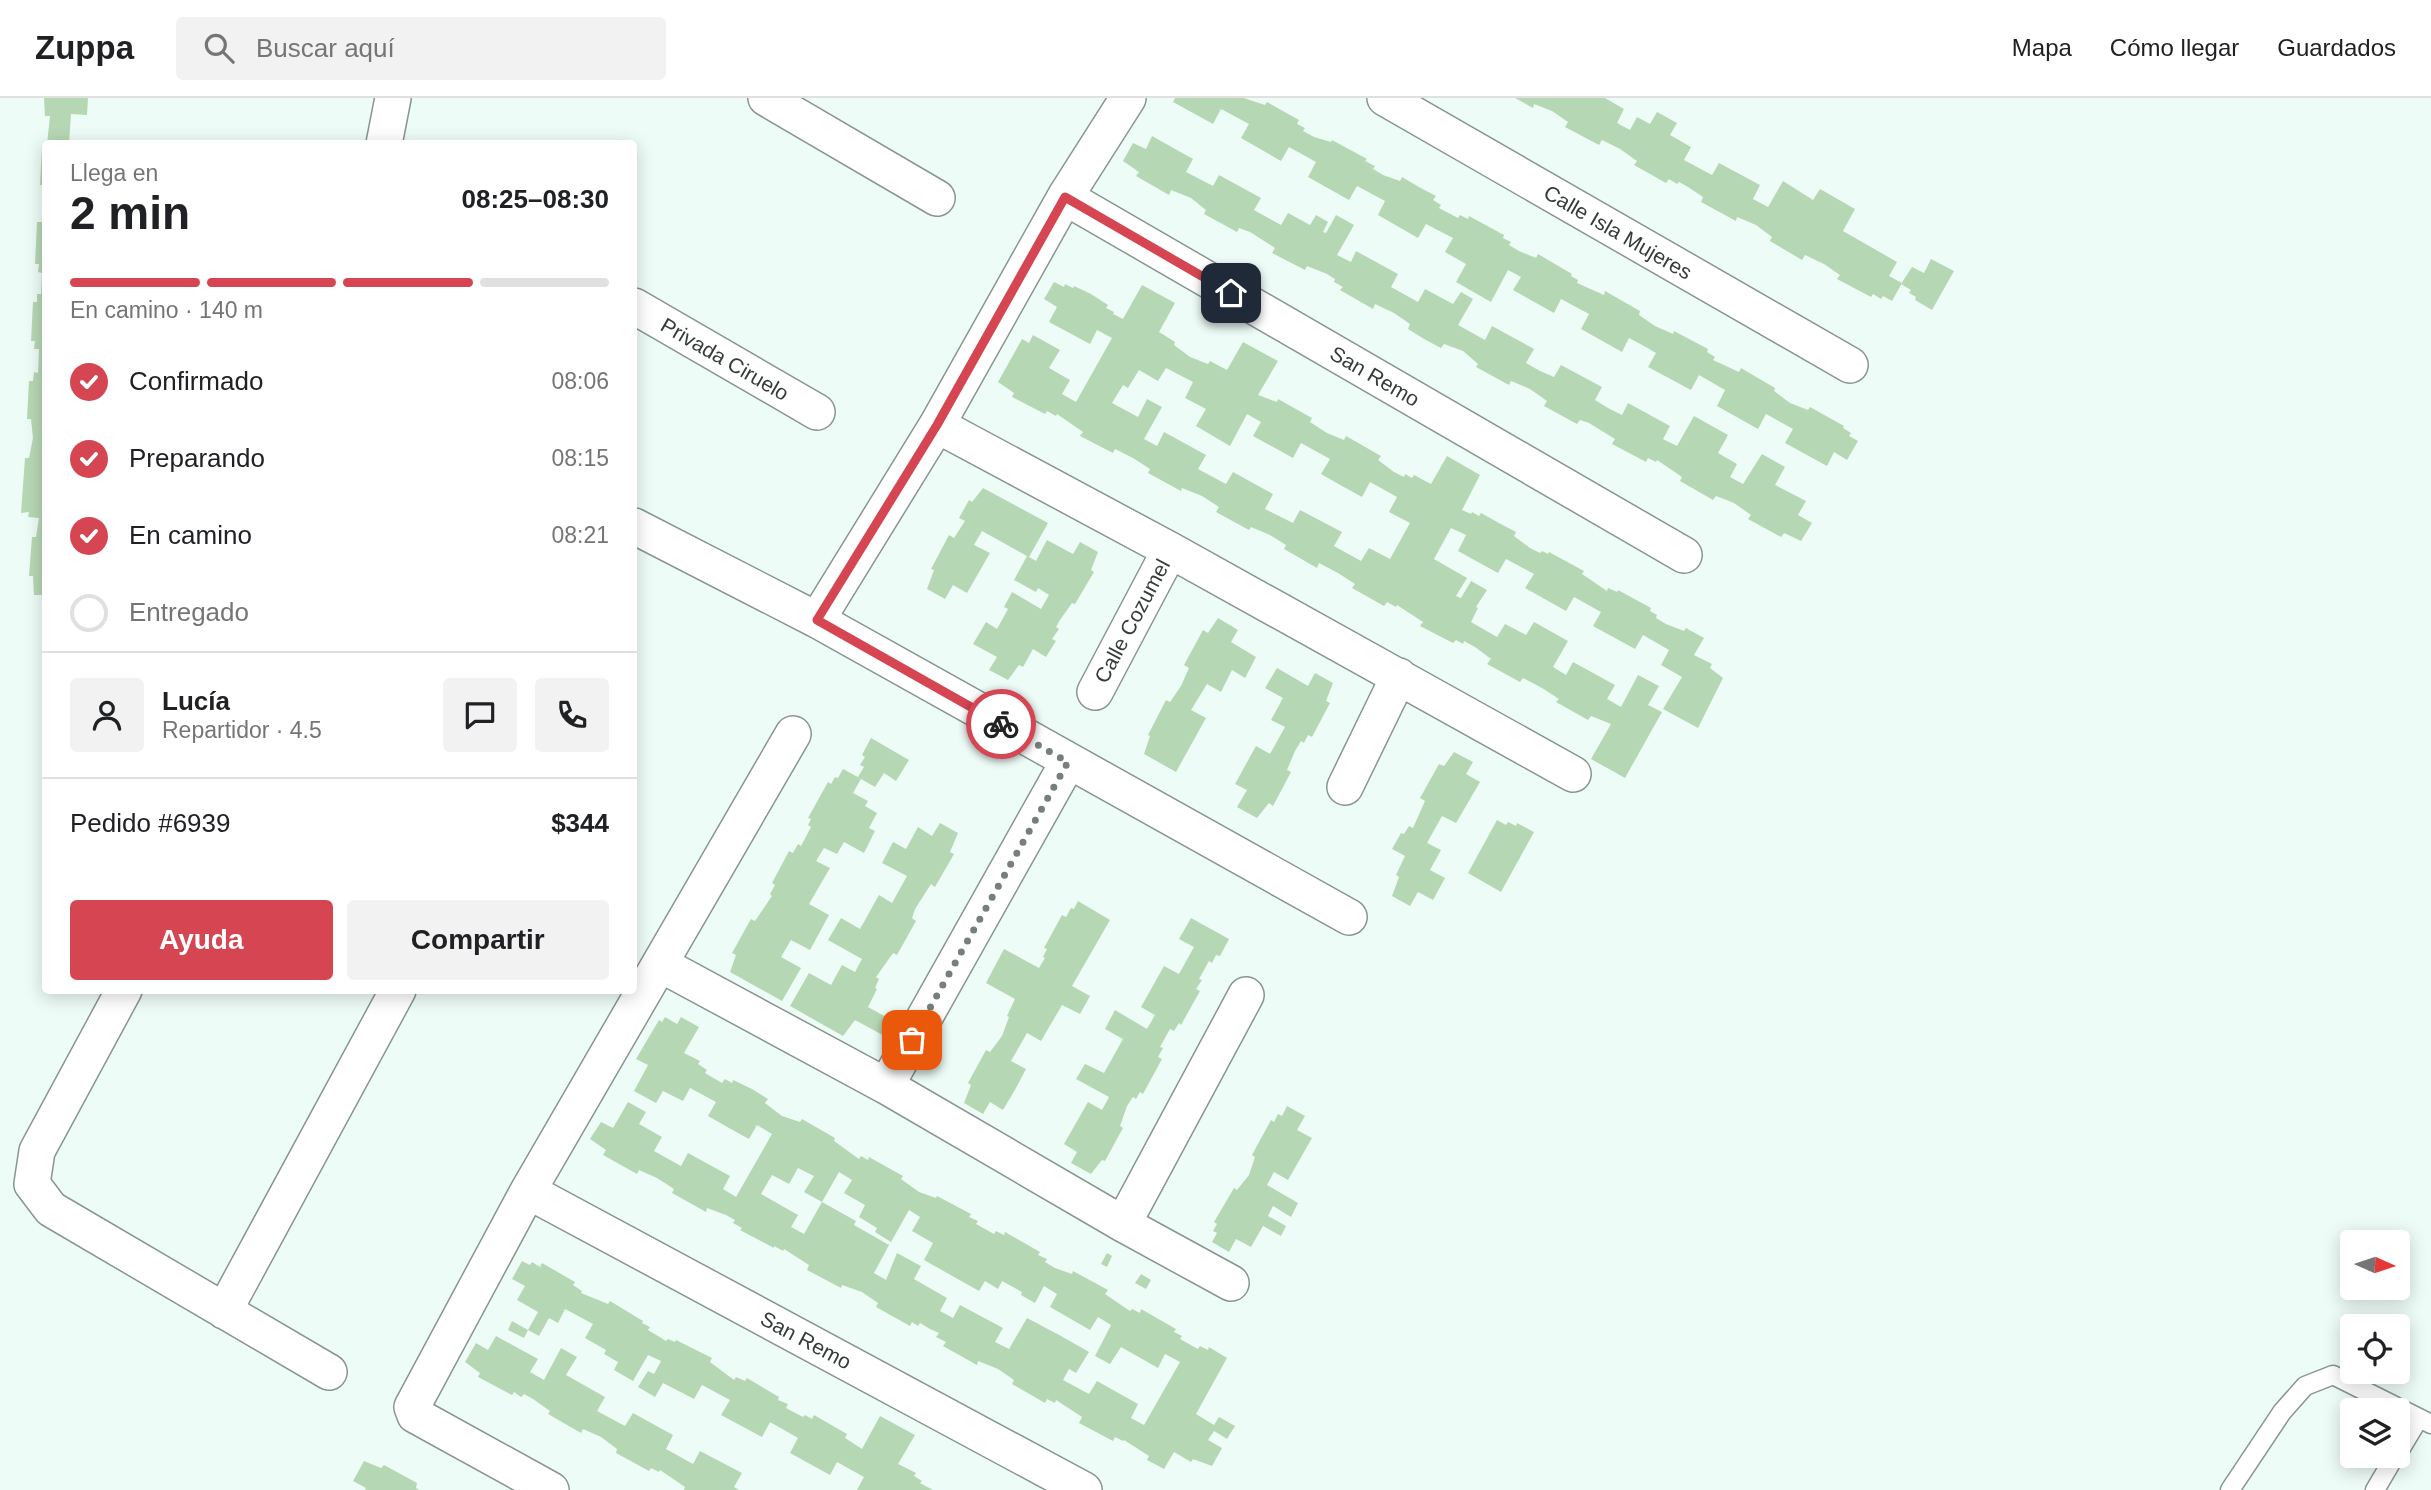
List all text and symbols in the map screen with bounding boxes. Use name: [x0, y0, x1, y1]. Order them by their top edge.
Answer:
search box: [176, 17, 666, 80]
text: Zuppa: [35, 29, 134, 66]
icon: search: [200, 29, 238, 67]
text: Buscar aquí: [256, 33, 395, 63]
text: Mapa: [2012, 34, 2072, 61]
text: Cómo llegar: [2110, 34, 2239, 61]
text: Guardados: [2277, 34, 2396, 61]
text: Llega en: [70, 160, 158, 186]
street label: Calle Isla Mujeres: [1540, 180, 1696, 284]
text: 08:25–08:30: [462, 184, 609, 214]
text: 2 min: [70, 187, 190, 239]
pin: [1201, 263, 1261, 323]
icon: home: [1212, 274, 1250, 312]
text: En camino · 140 m: [70, 297, 263, 323]
street label: Privada Ciruelo: [657, 313, 793, 405]
street label: San Remo: [1326, 341, 1424, 411]
icon: check: [70, 363, 108, 401]
text: Confirmado: [129, 366, 263, 396]
text: 08:06: [551, 368, 609, 394]
icon: check: [70, 440, 108, 478]
text: Preparando: [129, 443, 265, 473]
text: 08:15: [551, 445, 609, 471]
icon: check: [70, 517, 108, 555]
text: En camino: [129, 520, 252, 550]
text: 08:21: [551, 522, 609, 548]
street label: Calle Cozumel: [1090, 555, 1174, 687]
text: Entregado: [129, 597, 249, 627]
button: person: [70, 678, 144, 752]
button: chat: [443, 678, 517, 752]
button: phone: [535, 678, 609, 752]
text: Lucía: [162, 686, 230, 716]
courier: [966, 689, 1036, 759]
icon: bike: [982, 705, 1020, 743]
text: Repartidor · 4.5: [162, 717, 322, 743]
text: Pedido #6939: [70, 808, 230, 838]
text: $344: [551, 808, 609, 838]
button: Ayuda: [70, 900, 333, 980]
button: Compartir: [347, 900, 609, 980]
pin: [882, 1010, 942, 1070]
icon: bag: [893, 1021, 931, 1059]
north arrow: [2340, 1230, 2410, 1300]
map controls: [2340, 1230, 2410, 1468]
street label: San Remo: [757, 1307, 855, 1373]
button: locate: [2340, 1314, 2410, 1384]
button: layers: [2340, 1398, 2410, 1468]

